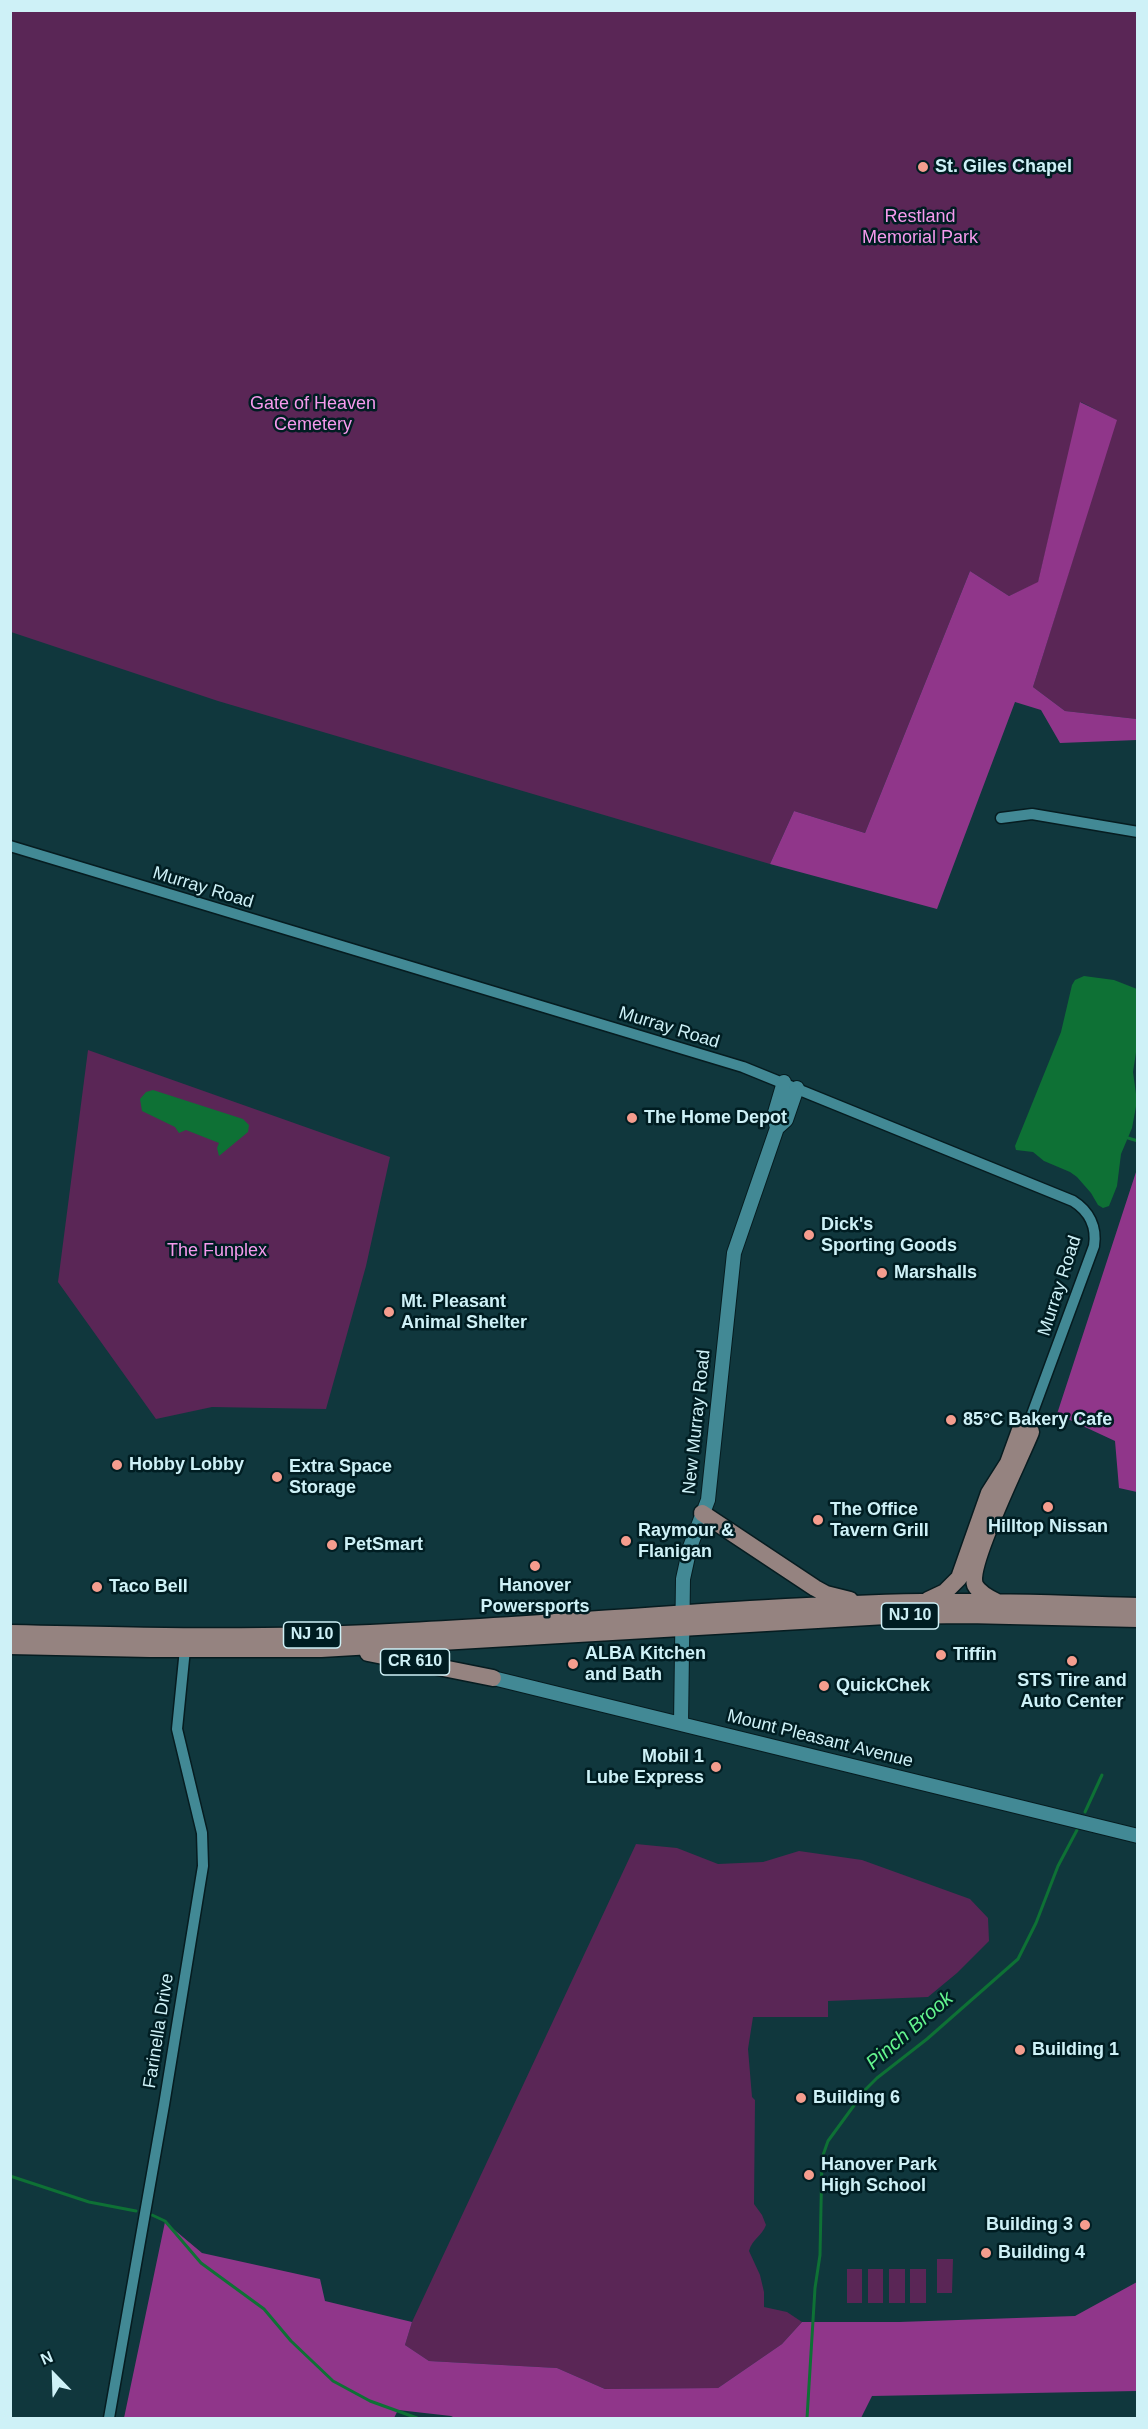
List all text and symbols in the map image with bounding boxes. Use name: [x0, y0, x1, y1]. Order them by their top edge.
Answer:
place label: St. Giles Chapel: [935, 156, 1072, 178]
marker: St. Giles Chapel: [916, 160, 930, 174]
park label: Restland Memorial Park: [862, 206, 978, 248]
park label: Gate of Heaven Cemetery: [250, 393, 376, 436]
street label: Murray Road: [150, 862, 256, 914]
street label: Murray Road: [616, 1002, 722, 1054]
place label: The Home Depot: [644, 1107, 787, 1129]
marker: The Home Depot: [625, 1111, 639, 1125]
place label: Dick's Sporting Goods: [821, 1214, 957, 1256]
marker: Dick's Sporting Goods: [802, 1228, 816, 1242]
street label: Murray Road: [1034, 1233, 1086, 1339]
park label: The Funplex: [167, 1240, 267, 1262]
place label: Marshalls: [894, 1262, 977, 1284]
marker: Marshalls: [875, 1266, 889, 1280]
place label: Mt. Pleasant Animal Shelter: [401, 1291, 527, 1334]
marker: Mt. Pleasant Animal Shelter: [382, 1305, 396, 1319]
street label: New Murray Road: [679, 1349, 715, 1495]
place label: 85°C Bakery Cafe: [963, 1409, 1112, 1431]
marker: 85°C Bakery Cafe: [944, 1413, 958, 1427]
place label: Hobby Lobby: [129, 1454, 244, 1476]
place label: Extra Space Storage: [289, 1456, 392, 1498]
marker: Hobby Lobby: [110, 1458, 124, 1472]
marker: Extra Space Storage: [270, 1470, 284, 1484]
place label: The Office Tavern Grill: [830, 1499, 929, 1541]
marker: Hilltop Nissan: [1041, 1500, 1055, 1514]
marker: The Office Tavern Grill: [811, 1513, 825, 1527]
place label: Hilltop Nissan: [988, 1516, 1108, 1538]
place label: Raymour & Flanigan: [638, 1520, 734, 1562]
place label: PetSmart: [344, 1534, 423, 1556]
marker: Raymour & Flanigan: [619, 1534, 633, 1548]
marker: PetSmart: [325, 1538, 339, 1552]
marker: Hanover Powersports: [528, 1559, 542, 1573]
place label: Hanover Powersports: [480, 1575, 590, 1618]
place label: Taco Bell: [109, 1576, 188, 1598]
marker: Taco Bell: [90, 1580, 104, 1594]
road number: NJ 10: [882, 1603, 938, 1629]
road number: NJ 10: [284, 1622, 340, 1648]
place label: ALBA Kitchen and Bath: [585, 1643, 706, 1686]
place label: Tiffin: [953, 1644, 997, 1666]
marker: Tiffin: [934, 1648, 948, 1662]
road number: CR 610: [380, 1649, 450, 1675]
marker: STS Tire and Auto Center: [1065, 1654, 1079, 1668]
marker: ALBA Kitchen and Bath: [566, 1657, 580, 1671]
place label: STS Tire and Auto Center: [1017, 1670, 1127, 1712]
place label: QuickChek: [836, 1675, 930, 1697]
marker: QuickChek: [817, 1679, 831, 1693]
street label: Mount Pleasant Avenue: [725, 1705, 915, 1773]
place label: Mobil 1 Lube Express: [586, 1746, 704, 1788]
marker: Mobil 1 Lube Express: [709, 1760, 723, 1774]
street label: Farinella Drive: [139, 1972, 179, 2090]
water label: Pinch Brook: [861, 1987, 959, 2075]
place label: Building 1: [1032, 2039, 1119, 2061]
marker: Building 1: [1013, 2043, 1027, 2057]
place label: Building 6: [813, 2087, 900, 2109]
marker: Building 6: [794, 2091, 808, 2105]
place label: Hanover Park High School: [821, 2154, 937, 2196]
marker: Hanover Park High School: [802, 2168, 816, 2182]
place label: Building 3: [986, 2214, 1073, 2236]
marker: Building 3: [1078, 2218, 1092, 2232]
place label: Building 4: [998, 2242, 1085, 2264]
marker: Building 4: [979, 2246, 993, 2260]
north arrow: [24, 2345, 84, 2405]
text: N: [38, 2348, 55, 2368]

